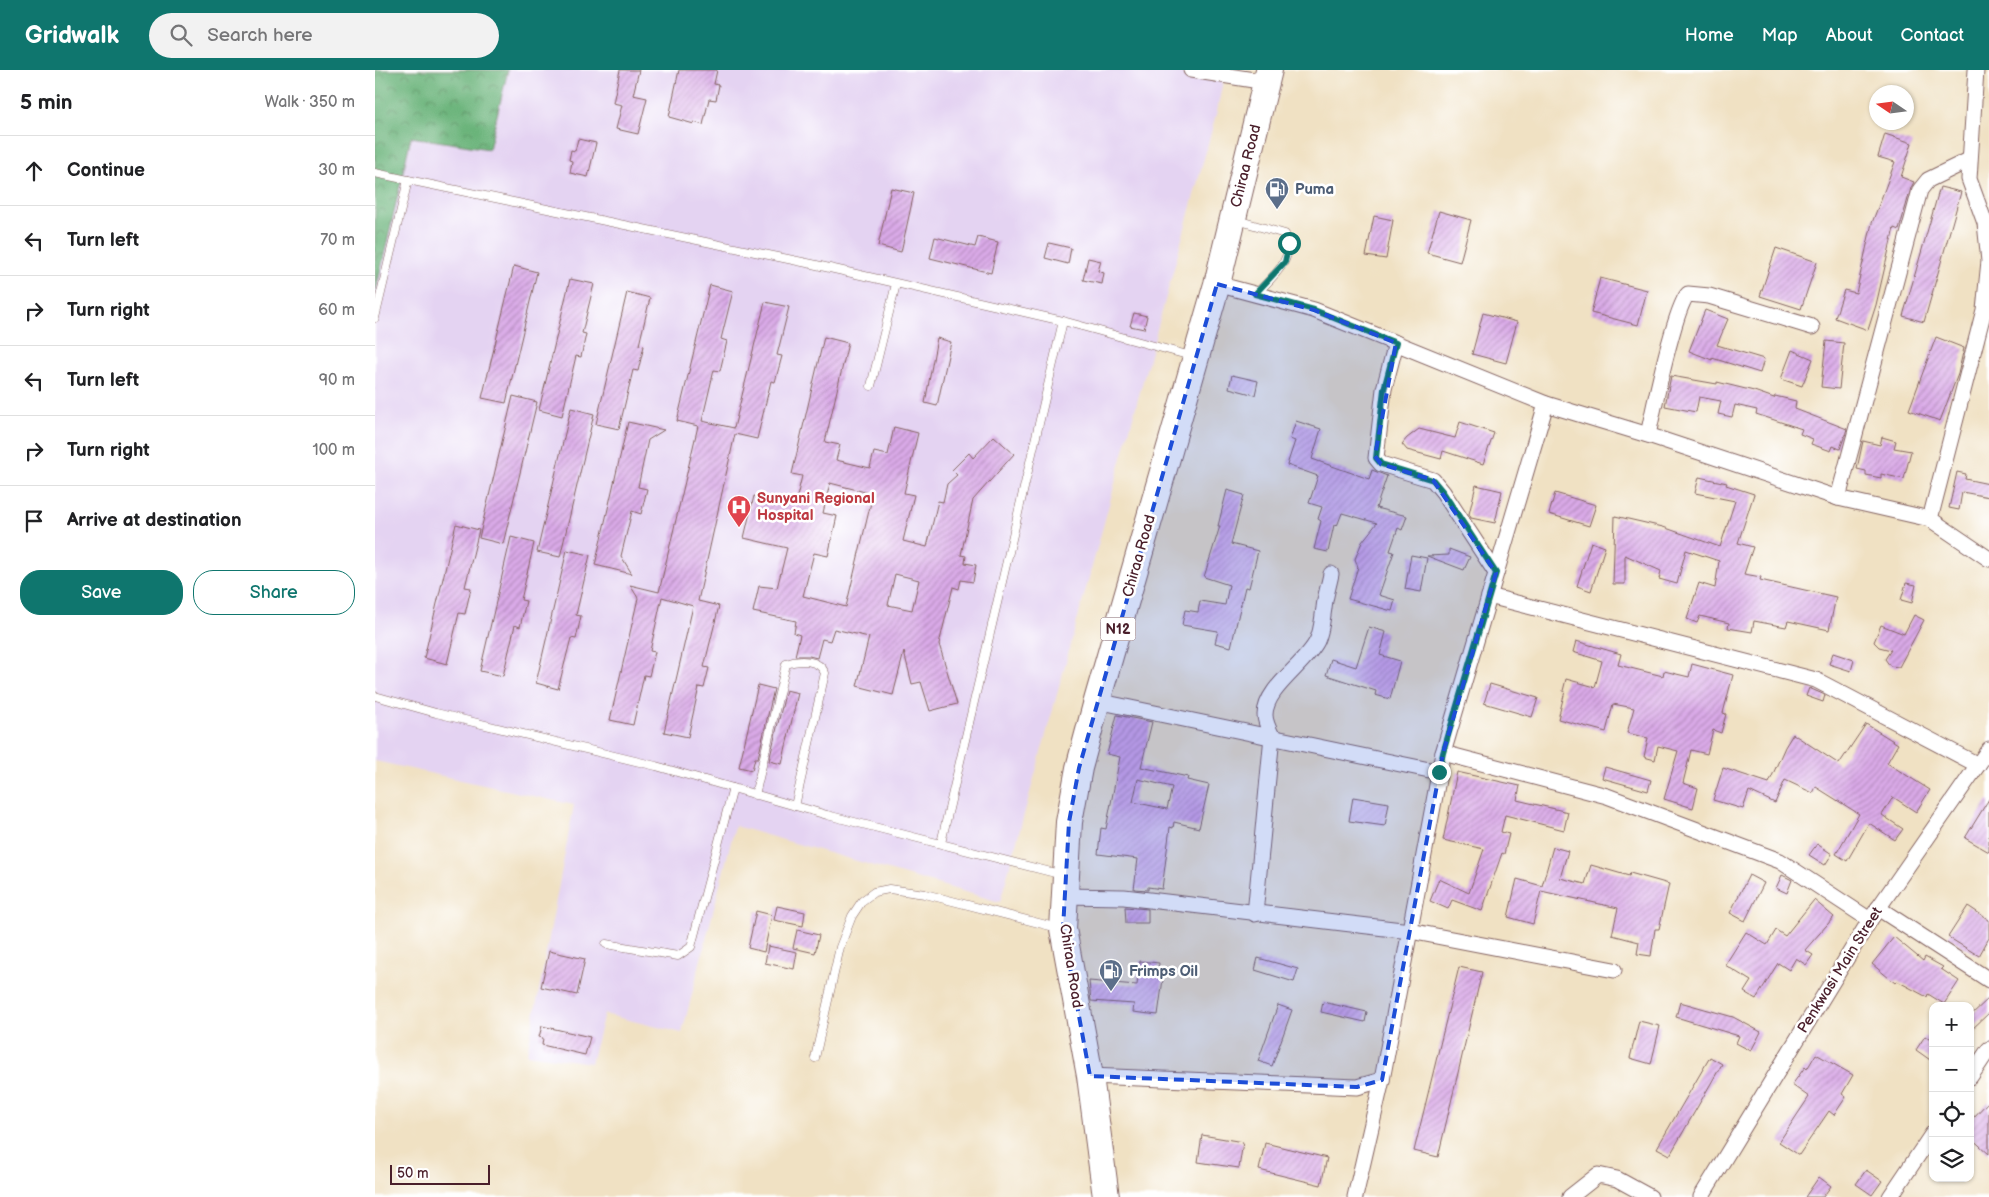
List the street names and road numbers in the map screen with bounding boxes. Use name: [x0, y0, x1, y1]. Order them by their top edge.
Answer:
street label: Chiraa Road: [1227, 123, 1265, 209]
street label: Chiraa Road: [1118, 513, 1160, 599]
road number: N12: [1101, 618, 1135, 640]
street label: Penkwasi Main Street: [1793, 903, 1887, 1037]
street label: Chiraa Road: [1055, 923, 1087, 1009]

